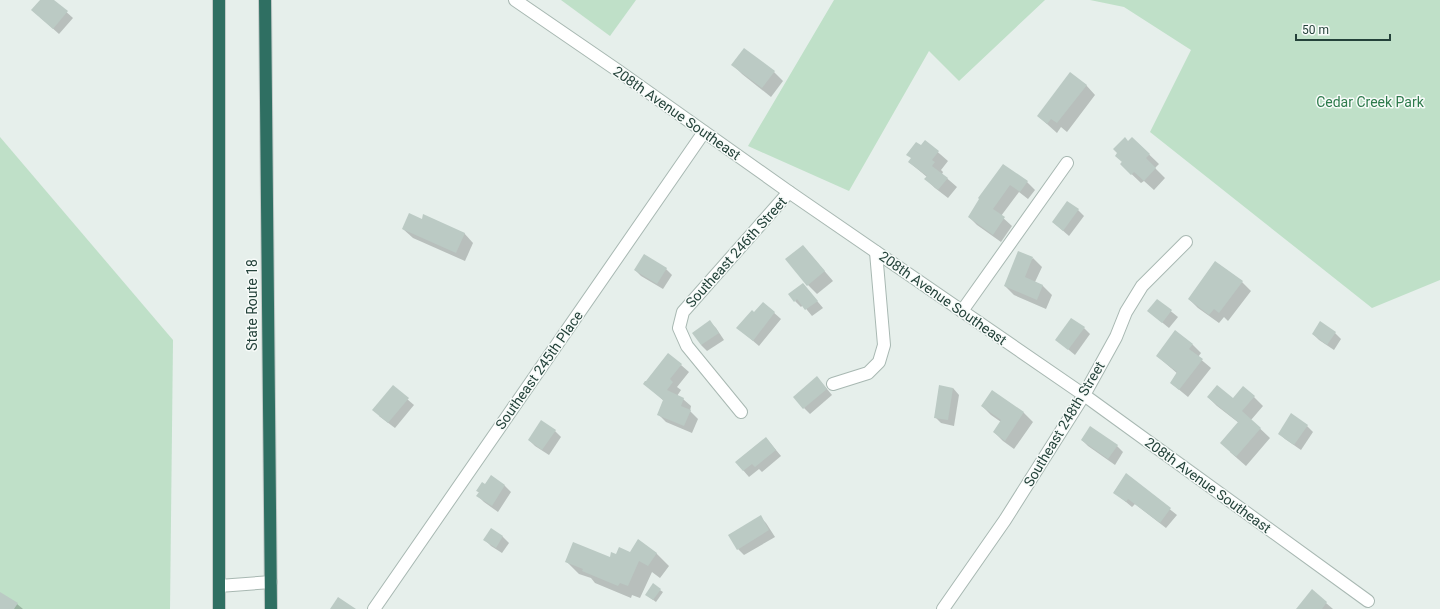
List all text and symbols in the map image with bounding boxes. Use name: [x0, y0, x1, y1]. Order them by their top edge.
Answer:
scale bar: [1296, 16, 1390, 42]
text: 50 m: [1302, 23, 1329, 37]
street label: 208th Avenue Southeast: [610, 63, 744, 163]
park label: Cedar Creek Park: [1316, 94, 1425, 110]
street label: Southeast 246th Street: [682, 193, 790, 310]
street label: 208th Avenue Southeast: [876, 248, 1010, 348]
street label: State Route 18: [244, 259, 260, 351]
street label: Southeast 245th Place: [492, 308, 586, 432]
street label: Southeast 248th Street: [1020, 358, 1108, 489]
street label: 208th Avenue Southeast: [1142, 434, 1274, 536]

